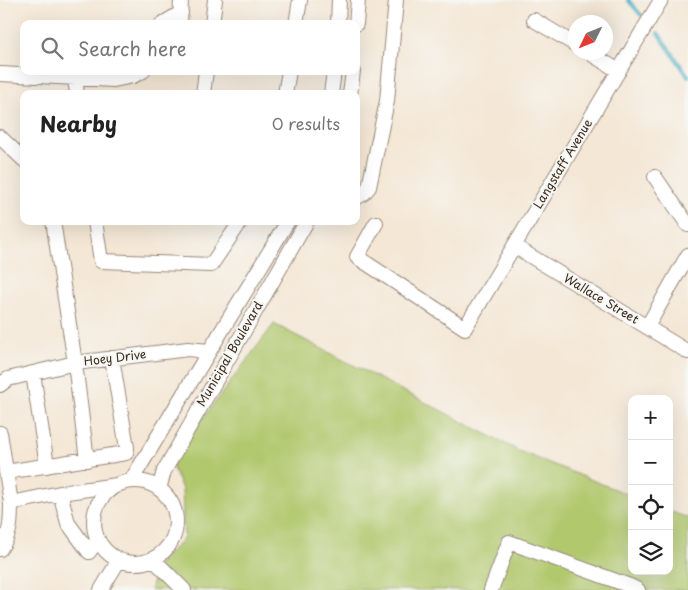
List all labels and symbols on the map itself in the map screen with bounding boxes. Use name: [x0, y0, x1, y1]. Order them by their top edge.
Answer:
north arrow: [568, 15, 613, 60]
street label: Langstaff Avenue: [528, 115, 596, 212]
street label: Wallace Street: [560, 269, 643, 328]
street label: Municipal Boulevard: [192, 297, 267, 409]
street label: Hoey Drive: [83, 344, 147, 370]

